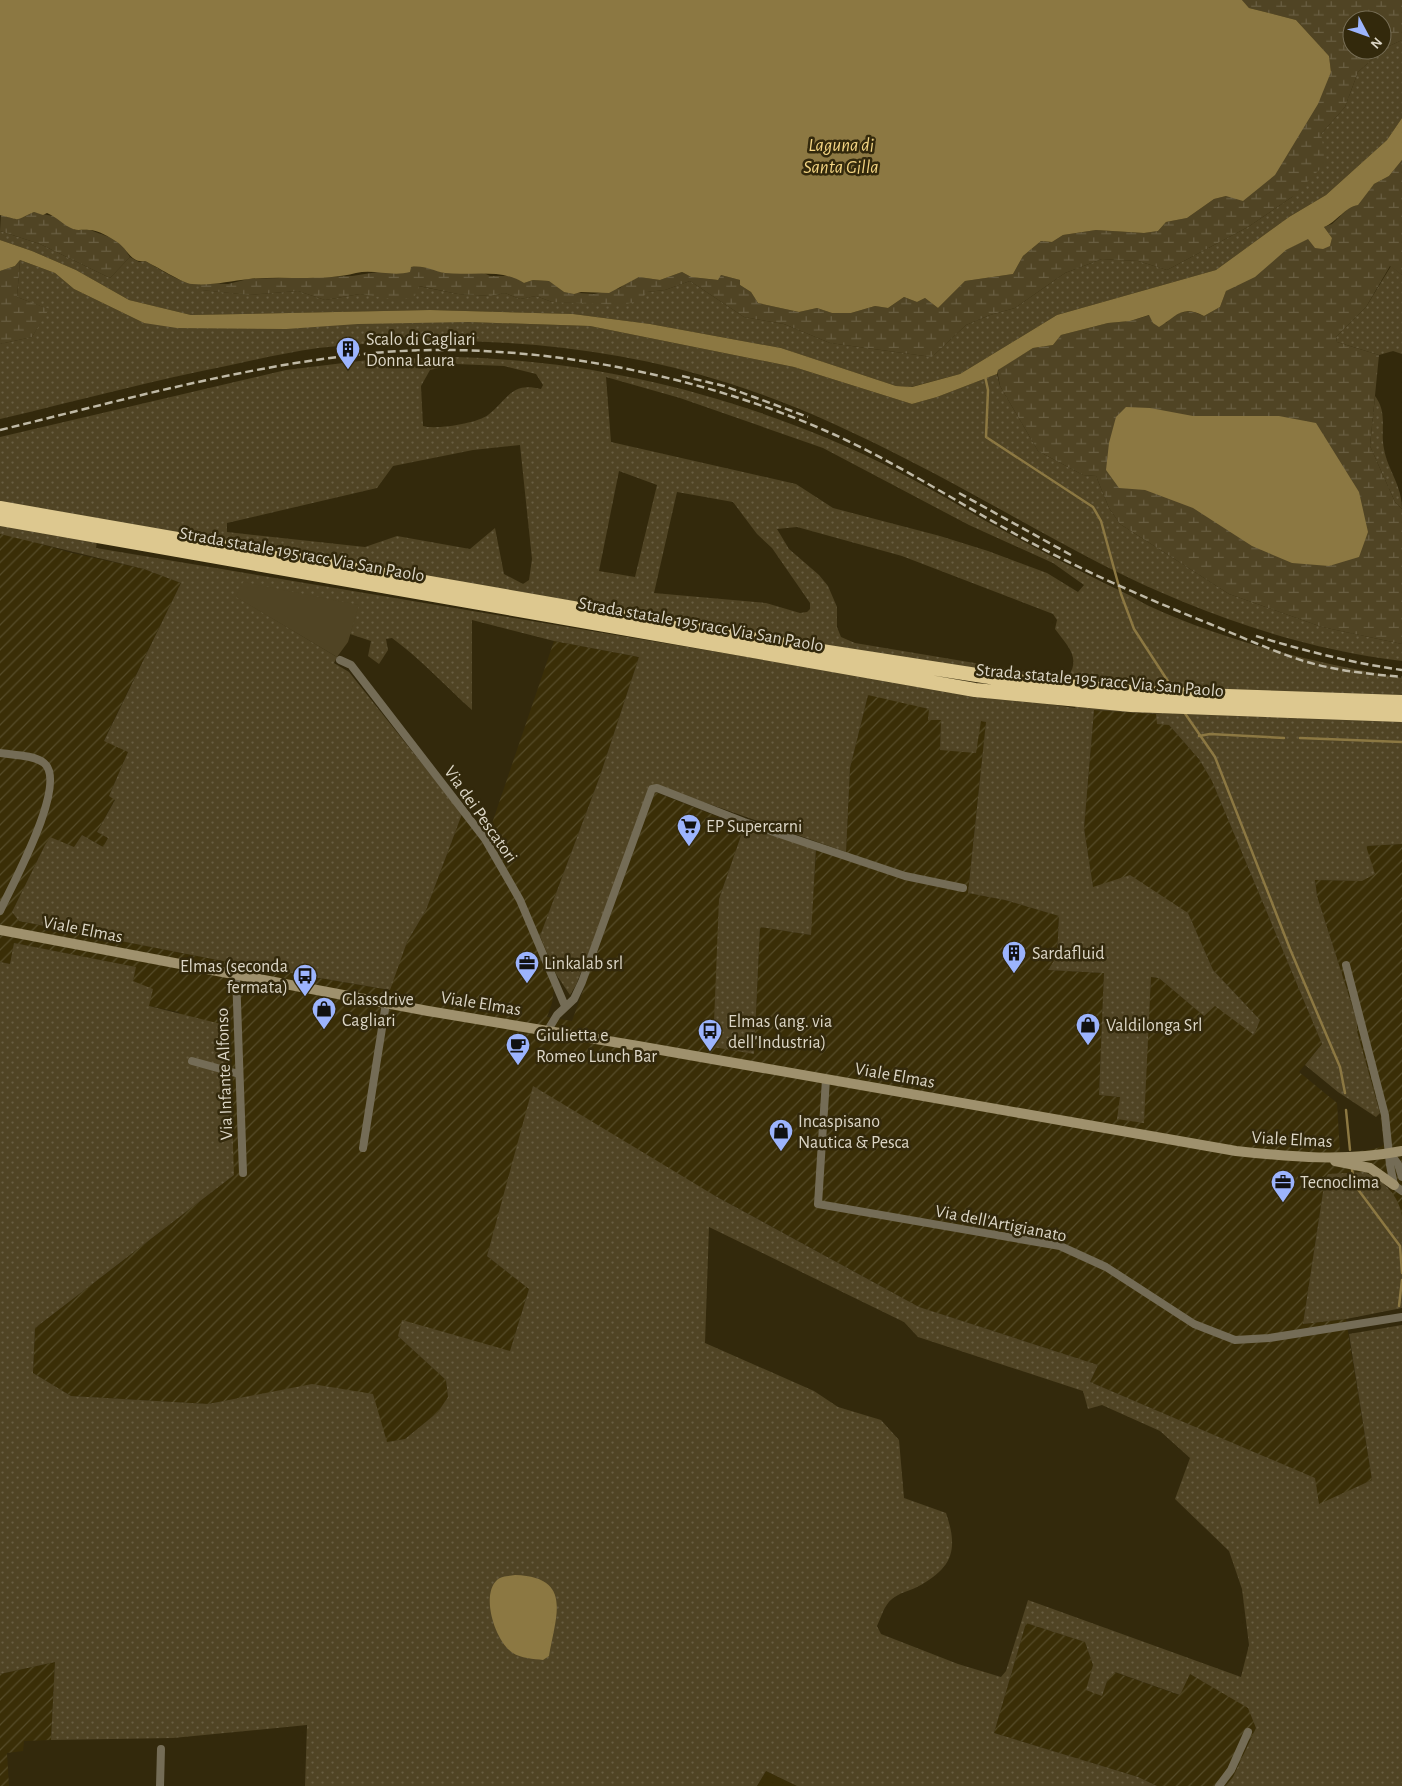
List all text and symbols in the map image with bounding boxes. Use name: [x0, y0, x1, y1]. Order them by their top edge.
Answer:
north arrow: [1342, 10, 1392, 60]
text: N: [1368, 35, 1385, 51]
water label: Laguna di Santa Gilla: [803, 136, 879, 177]
place label: Scalo di Cagliari Donna Laura: [366, 331, 476, 370]
building icon: Scalo di Cagliari Donna Laura: [335, 336, 361, 370]
street label: Strada statale 195 racc Via San Paolo: [178, 525, 426, 585]
street label: Strada statale 195 racc Via San Paolo: [577, 595, 825, 655]
street label: Strada statale 195 racc Via San Paolo: [975, 661, 1225, 701]
street label: Via dei Pescatori: [440, 763, 520, 866]
supermarket icon: EP Supercarni: [676, 813, 702, 847]
place label: EP Supercarni: [706, 818, 802, 836]
street label: Viale Elmas: [41, 913, 124, 947]
building icon: Sardafluid: [1001, 940, 1027, 974]
place label: Sardafluid: [1032, 945, 1105, 963]
office icon: Linkalab srl: [514, 950, 540, 984]
place label: Linkalab srl: [544, 955, 623, 973]
place label: Elmas (seconda fermata): [180, 958, 288, 997]
bus stop icon: Elmas (seconda fermata): [292, 963, 318, 997]
street label: Viale Elmas: [439, 989, 522, 1019]
place label: Glassdrive Cagliari: [342, 991, 414, 1030]
shop icon: Glassdrive Cagliari: [311, 996, 337, 1030]
street label: Via Infante Alfonso: [214, 1007, 236, 1140]
shop icon: Valdilonga Srl: [1075, 1012, 1101, 1046]
place label: Elmas (ang. via dell'Industria): [728, 1013, 832, 1052]
place label: Valdilonga Srl: [1106, 1017, 1202, 1035]
bus stop icon: Elmas (ang. via dell'Industria): [697, 1018, 723, 1052]
place label: Giulietta e Romeo Lunch Bar: [536, 1027, 657, 1066]
cafe icon: Giulietta e Romeo Lunch Bar: [505, 1032, 531, 1066]
street label: Viale Elmas: [853, 1060, 936, 1092]
place label: Incaspisano Nautica & Pesca: [798, 1113, 910, 1152]
shop icon: Incaspisano Nautica & Pesca: [768, 1118, 794, 1152]
street label: Viale Elmas: [1251, 1129, 1333, 1151]
office icon: Tecnoclima: [1270, 1169, 1296, 1203]
place label: Tecnoclima: [1300, 1174, 1379, 1192]
street label: Via dell'Artigianato: [934, 1202, 1068, 1246]

